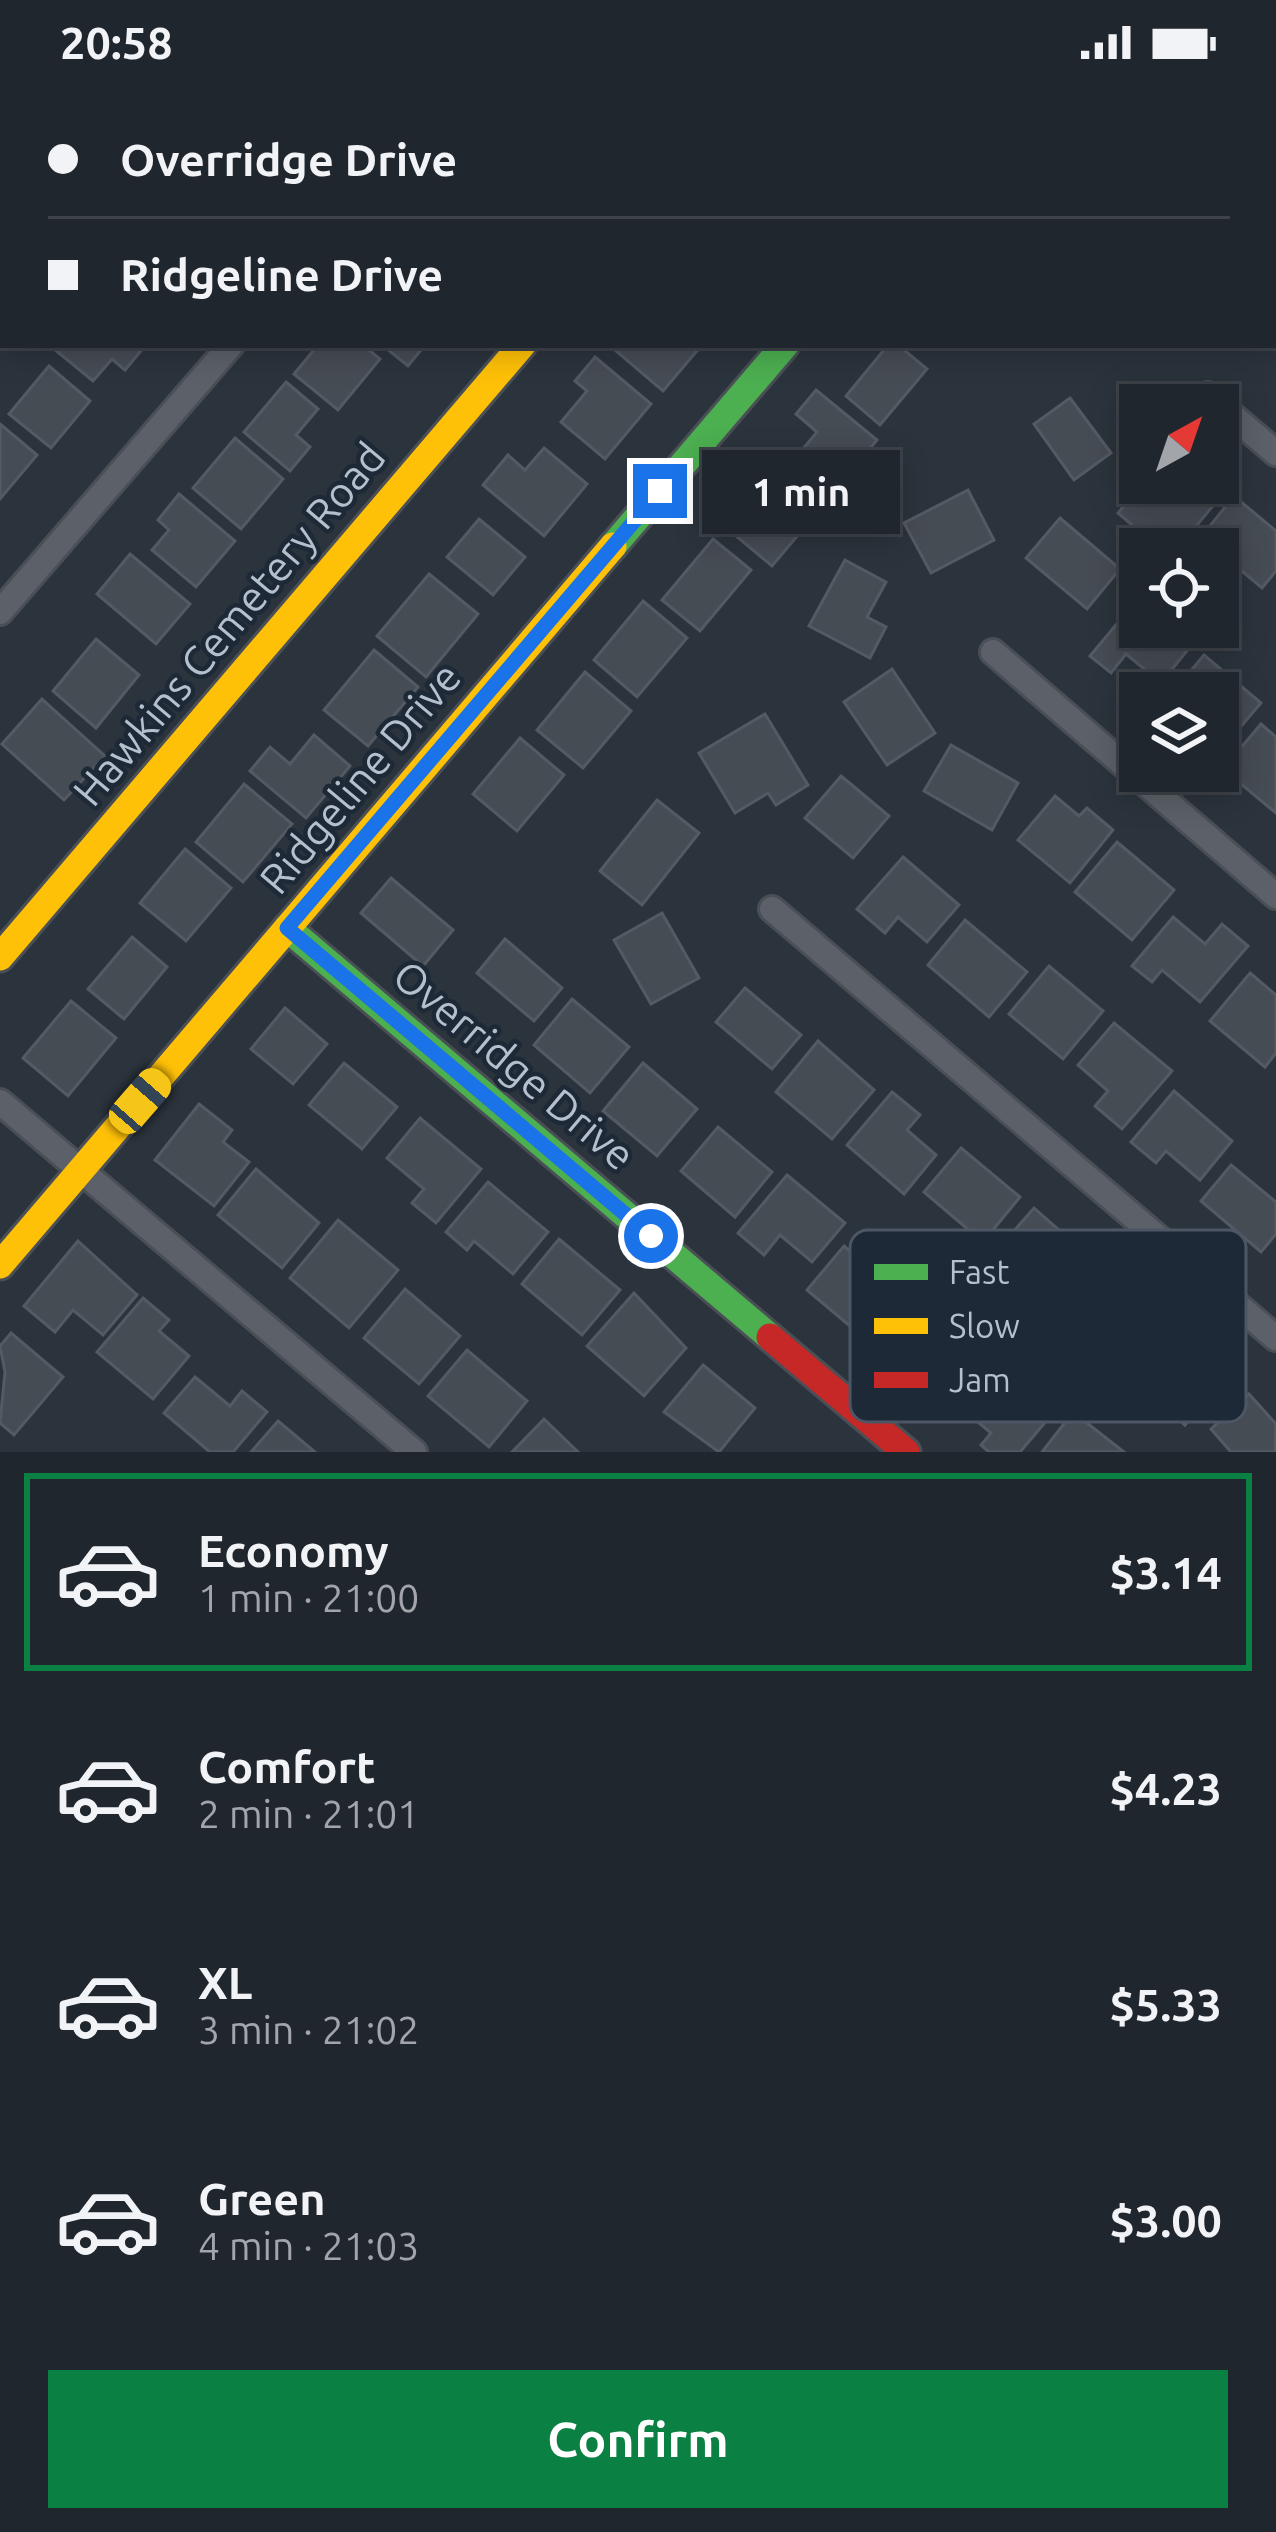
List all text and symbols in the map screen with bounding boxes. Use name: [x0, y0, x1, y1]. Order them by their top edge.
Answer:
text: 20:58: [60, 17, 173, 68]
text: Overridge Drive: [120, 134, 457, 185]
text: Ridgeline Drive: [120, 249, 443, 300]
north arrow: [1119, 384, 1239, 504]
map controls: [1119, 384, 1239, 792]
street label: Hawkins Cemetery Road: [63, 433, 394, 814]
callout: 1 min: [702, 449, 900, 533]
route end: [633, 464, 687, 518]
text: 1 min: [752, 470, 850, 513]
button: locate: [1119, 528, 1239, 648]
street label: Ridgeline Drive: [250, 653, 469, 902]
button: layers: [1119, 672, 1239, 792]
street label: Overridge Drive: [385, 951, 644, 1179]
car: [103, 1062, 177, 1140]
route start: [624, 1209, 678, 1263]
legend: [850, 1230, 1246, 1422]
text: Fast: [949, 1253, 1009, 1290]
text: Slow: [949, 1307, 1020, 1344]
text: Jam: [949, 1361, 1011, 1398]
icon: car: [54, 1518, 162, 1626]
text: Economy: [198, 1525, 389, 1576]
text: $3.14: [1109, 1547, 1222, 1598]
text: 1 min · 21:00: [198, 1576, 419, 1619]
icon: car: [54, 1734, 162, 1842]
text: Comfort: [198, 1741, 375, 1792]
text: $4.23: [1109, 1763, 1222, 1814]
text: 2 min · 21:01: [198, 1792, 419, 1835]
icon: car: [54, 1950, 162, 2058]
text: XL: [198, 1957, 252, 2008]
text: $5.33: [1109, 1979, 1222, 2030]
text: 3 min · 21:02: [198, 2008, 419, 2051]
icon: car: [54, 2166, 162, 2274]
text: Green: [198, 2173, 325, 2224]
text: $3.00: [1109, 2195, 1222, 2246]
text: 4 min · 21:03: [198, 2224, 419, 2267]
button: Confirm: [48, 2370, 1228, 2508]

